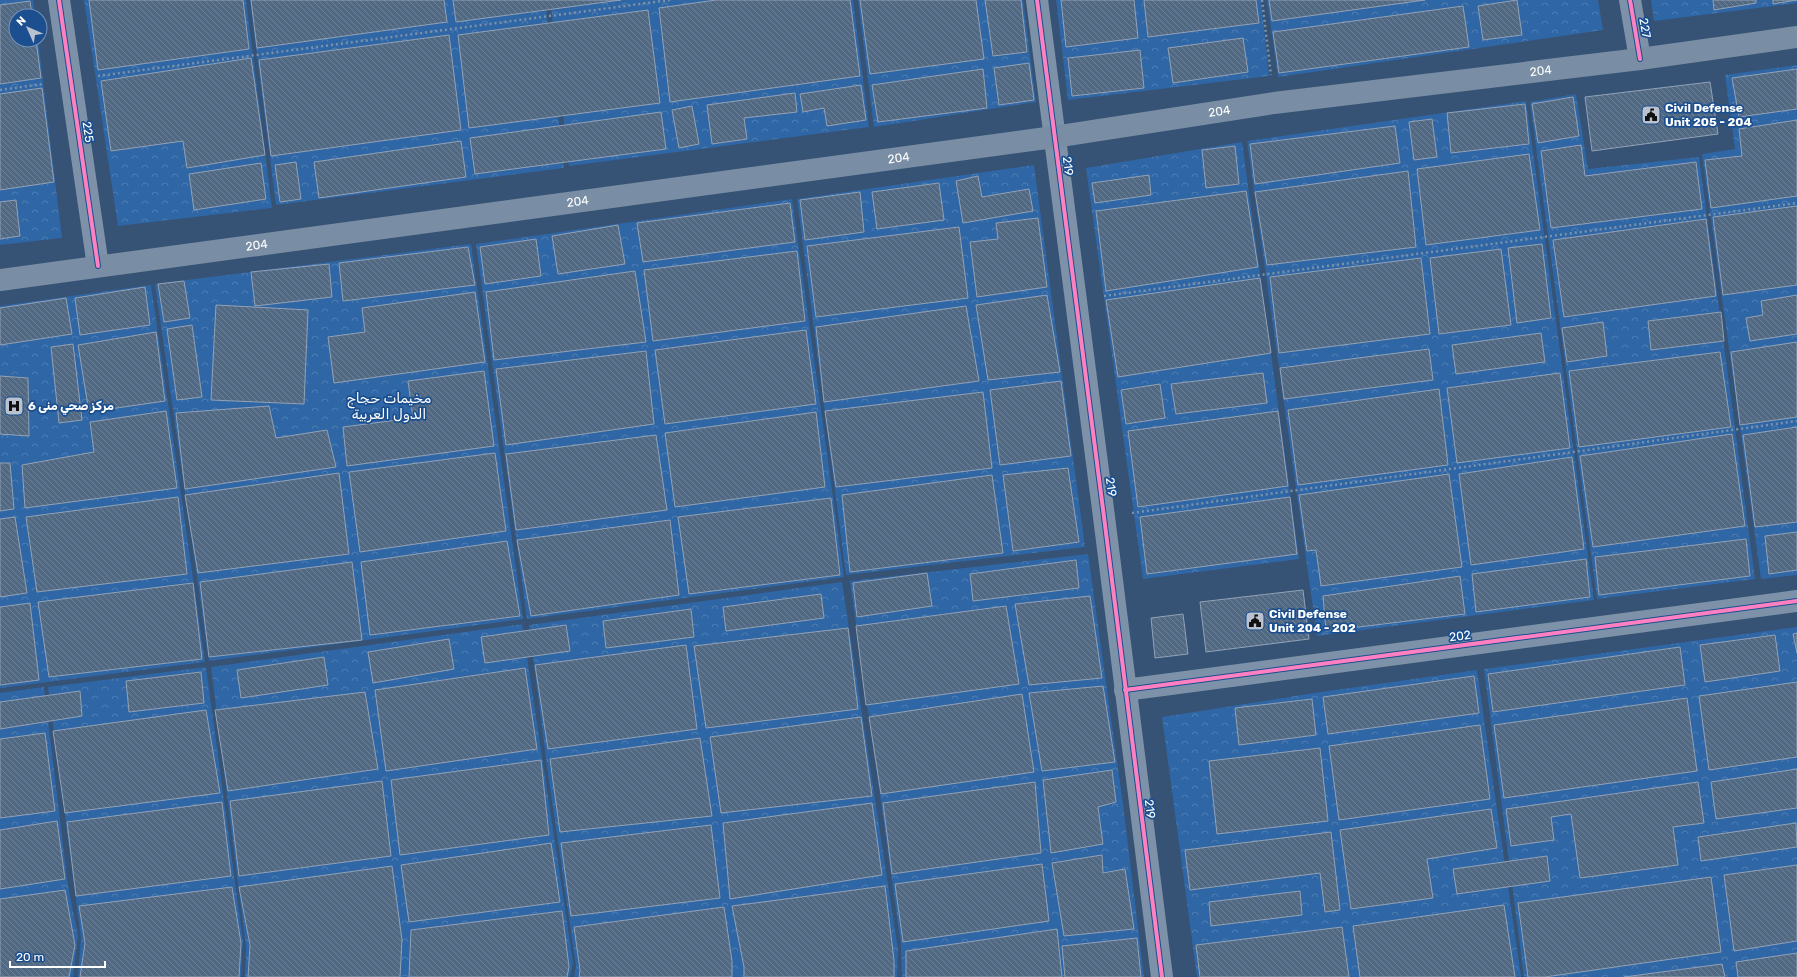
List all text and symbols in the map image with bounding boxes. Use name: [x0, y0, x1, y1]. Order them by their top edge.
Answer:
north arrow: [8, 8, 48, 48]
text: N: [14, 14, 29, 29]
street label: 227: [1636, 17, 1654, 39]
street label: 204: [1529, 63, 1553, 79]
place label: Civil Defense Unit 205 - 204: [1665, 101, 1752, 129]
street label: 204: [1207, 103, 1232, 120]
public building icon: Civil Defense Unit 205 - 204: [1640, 104, 1662, 126]
street label: 225: [79, 120, 97, 144]
street label: 204: [887, 150, 911, 166]
street label: 219: [1060, 156, 1076, 176]
street label: 204: [566, 193, 590, 210]
street label: 204: [245, 237, 269, 254]
district label: مخيمات حجاج الدول العربية: [347, 390, 431, 423]
hospital icon: مركز صحي منى 6: [3, 395, 25, 417]
place label: مركز صحي منى 6: [28, 399, 114, 415]
street label: 219: [1103, 476, 1119, 498]
place label: Civil Defense Unit 204 - 202: [1269, 607, 1356, 635]
public building icon: Civil Defense Unit 204 - 202: [1244, 610, 1266, 632]
street label: 202: [1448, 628, 1472, 644]
street label: 219: [1142, 799, 1158, 819]
scale bar: [10, 943, 105, 969]
text: 20 m: [16, 950, 44, 964]

